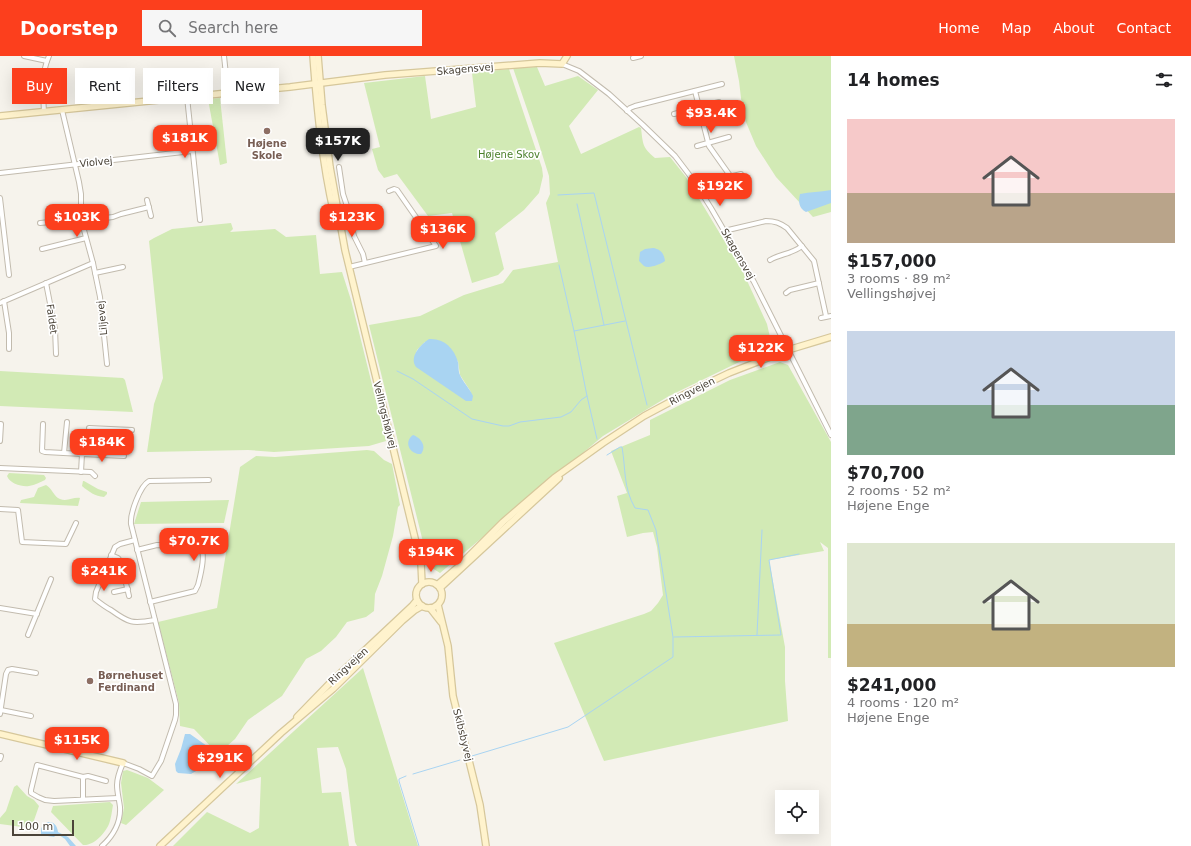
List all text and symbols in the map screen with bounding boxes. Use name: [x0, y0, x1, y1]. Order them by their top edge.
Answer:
search box: [142, 10, 422, 46]
text: Doorstep: [20, 17, 118, 39]
icon: search: [156, 17, 178, 39]
text: Search here: [188, 19, 278, 37]
text: Home: [938, 20, 980, 36]
text: Map: [1002, 20, 1031, 36]
text: About: [1053, 20, 1095, 36]
text: Contact: [1117, 20, 1171, 36]
street label: Skagensvej: [436, 61, 494, 77]
chip: Buy: [12, 68, 67, 104]
chip: Rent: [75, 68, 135, 104]
chip: Filters: [143, 68, 213, 104]
chip: New: [221, 68, 279, 104]
icon: filters: [1153, 69, 1175, 91]
text: 14 homes: [847, 70, 940, 90]
pin: $93.4K: [678, 100, 744, 134]
text: $93.4K: [685, 105, 737, 120]
pin: $181K: [157, 125, 213, 159]
marker: Højene Skole: [262, 126, 272, 136]
pin: $157K: [310, 128, 366, 162]
text: $181K: [162, 130, 208, 145]
text: $157K: [315, 133, 361, 148]
place label: Højene Skole: [247, 138, 287, 161]
icon: home: [975, 145, 1047, 217]
park label: Højene Skov: [478, 149, 540, 160]
street label: Violvej: [79, 155, 113, 169]
pin: $192K: [692, 173, 748, 207]
text: $192K: [697, 178, 743, 193]
pin: $103K: [49, 204, 105, 238]
pin: $123K: [324, 204, 380, 238]
text: $103K: [54, 209, 100, 224]
text: $123K: [329, 209, 375, 224]
pin: $136K: [415, 216, 471, 250]
text: $136K: [420, 221, 466, 236]
street label: Skagensvej: [719, 227, 757, 281]
text: $157,000: [847, 251, 936, 271]
text: 3 rooms · 89 m²: [847, 271, 951, 286]
text: Vellingshøjvej: [847, 286, 936, 301]
street label: Liljevej: [95, 300, 109, 336]
street label: Faldet: [44, 303, 60, 335]
pin: $122K: [733, 335, 789, 369]
text: $122K: [738, 340, 784, 355]
icon: home: [975, 357, 1047, 429]
street label: Ringvejen: [667, 375, 717, 407]
street label: Vellingshøjvej: [371, 380, 399, 450]
pin: $184K: [74, 429, 130, 463]
text: $184K: [79, 434, 125, 449]
text: $70,700: [847, 463, 924, 483]
text: 2 rooms · 52 m²: [847, 483, 951, 498]
text: Højene Enge: [847, 498, 929, 513]
pin: $70.7K: [161, 528, 227, 562]
text: $70.7K: [168, 533, 220, 548]
pin: $194K: [403, 539, 459, 573]
text: $194K: [408, 544, 454, 559]
pin: $241K: [76, 558, 132, 592]
text: $241K: [81, 563, 127, 578]
icon: home: [975, 569, 1047, 641]
street label: Ringvejen: [326, 645, 370, 687]
place label: Børnehuset Ferdinand: [98, 670, 163, 693]
text: $241,000: [847, 675, 936, 695]
marker: Børnehuset Ferdinand: [85, 676, 95, 686]
text: 4 rooms · 120 m²: [847, 695, 959, 710]
street label: Skibsbyvej: [451, 708, 475, 762]
text: Højene Enge: [847, 710, 929, 725]
pin: $115K: [49, 727, 105, 761]
text: $115K: [54, 732, 100, 747]
pin: $291K: [192, 745, 248, 779]
text: $291K: [197, 750, 243, 765]
map controls: [775, 790, 819, 834]
button: locate: [775, 790, 819, 834]
scale bar: [12, 818, 74, 837]
text: 100 m: [18, 820, 53, 833]

